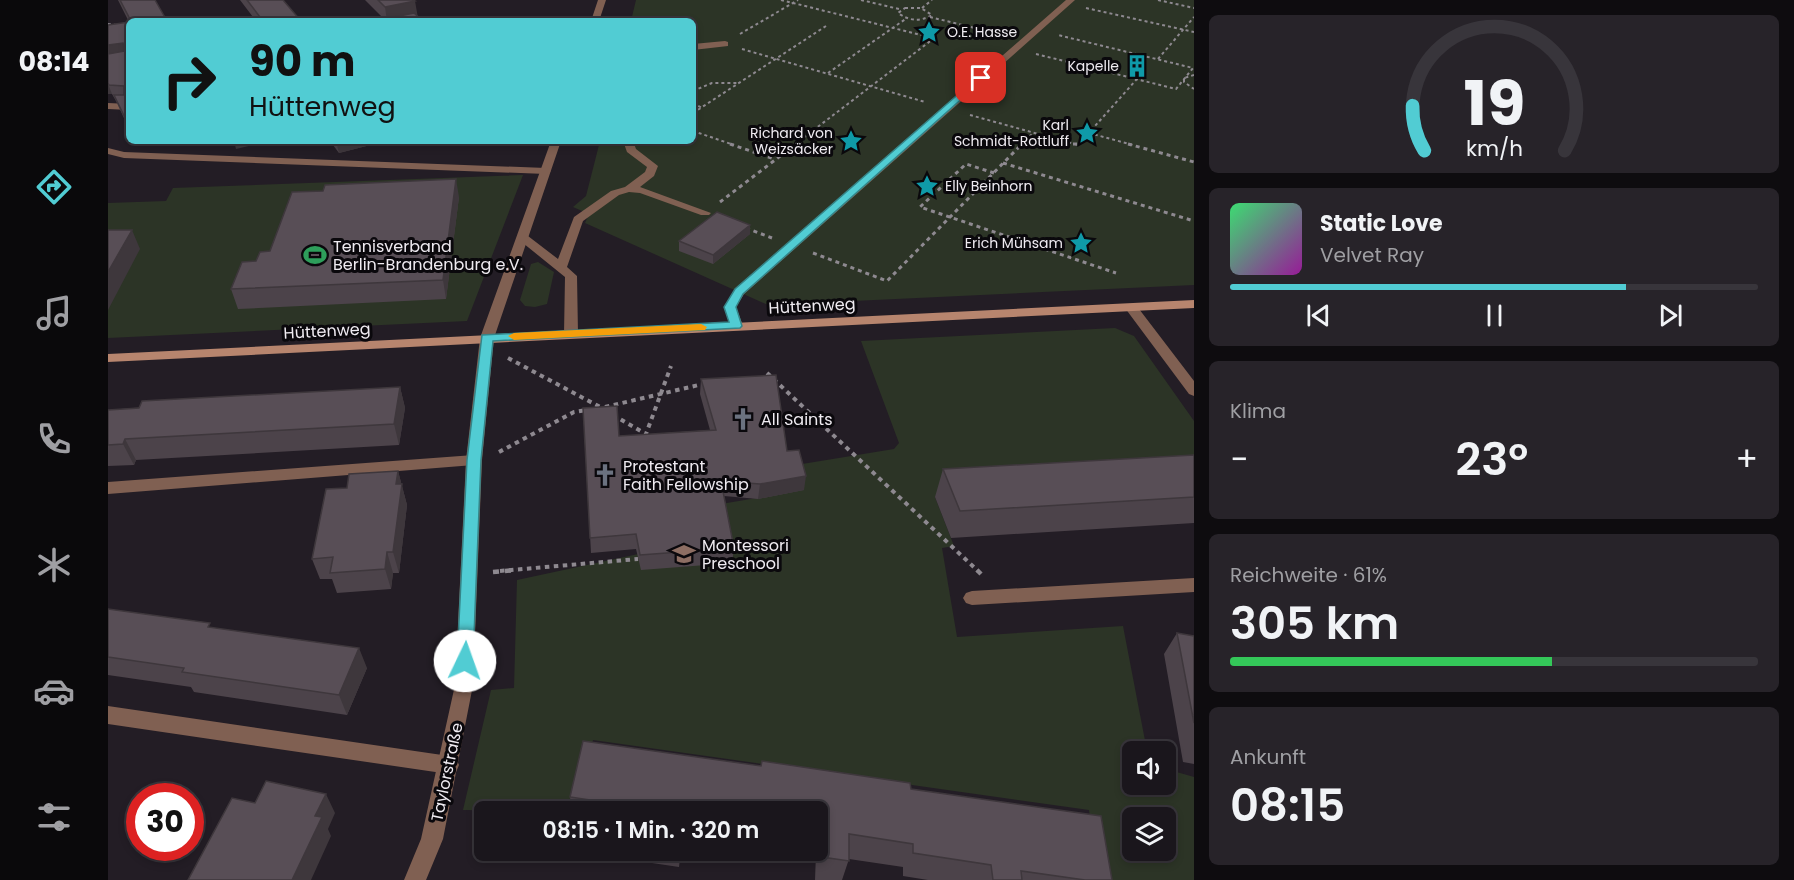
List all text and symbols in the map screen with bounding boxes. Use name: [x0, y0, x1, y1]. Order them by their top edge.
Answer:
place icon: O.E. Hasse: [916, 19, 942, 45]
place label: O.E. Hasse: [947, 22, 1018, 42]
text: 90 m: [249, 32, 356, 91]
icon: right: [150, 42, 228, 120]
text: 08:14: [18, 43, 90, 80]
pin: [955, 52, 1006, 103]
building icon: Kapelle: [1124, 53, 1150, 79]
place label: Kapelle: [1067, 56, 1119, 76]
text: 19: [1463, 59, 1525, 147]
icon: arrive: [964, 61, 997, 94]
text: Hüttenweg: [249, 88, 396, 125]
place label: Karl Schmidt-Rottluff: [954, 115, 1069, 151]
place icon: Karl Schmidt-Rottluff: [1074, 120, 1100, 146]
place label: Richard von Weizsäcker: [750, 123, 833, 159]
place icon: Richard von Weizsäcker: [838, 128, 864, 154]
text: km/h: [1465, 133, 1523, 164]
icon: directions: [33, 166, 75, 208]
place icon: Elly Beinhorn: [914, 173, 940, 199]
place label: Elly Beinhorn: [945, 176, 1032, 196]
text: Static Love: [1320, 208, 1443, 239]
place icon: Erich Mühsam: [1068, 230, 1094, 256]
place label: Erich Mühsam: [965, 233, 1063, 253]
place label: Tennisverband Berlin-Brandenburg e.V.: [333, 235, 523, 276]
text: Velvet Ray: [1320, 241, 1424, 269]
sports icon: Tennisverband Berlin-Brandenburg e.V.: [302, 242, 328, 268]
icon: music: [33, 292, 75, 334]
street label: Hüttenweg: [768, 292, 856, 320]
icon: previous: [1302, 299, 1335, 332]
icon: pause: [1478, 299, 1511, 332]
icon: next: [1654, 299, 1687, 332]
street label: Hüttenweg: [283, 317, 371, 345]
text: Klima: [1230, 397, 1286, 425]
church icon: All Saints: [730, 406, 756, 432]
place label: All Saints: [761, 408, 833, 431]
icon: phone: [33, 418, 75, 460]
text: 23°: [1455, 428, 1528, 491]
text: −: [1230, 436, 1248, 483]
text: +: [1735, 436, 1758, 483]
place label: Protestant Faith Fellowship: [623, 455, 749, 496]
church icon: Protestant Faith Fellowship: [592, 462, 618, 488]
place label: Montessori Preschool: [702, 534, 789, 575]
school or university icon: Montessori Preschool: [671, 541, 697, 567]
icon: climate: [33, 544, 75, 586]
text: Reichweite · 61%: [1230, 561, 1387, 589]
text: 305 km: [1230, 592, 1399, 655]
position arrow: [433, 629, 497, 693]
icon: car: [33, 670, 75, 712]
street label: Taylorstraße: [425, 720, 469, 823]
map controls: [1122, 741, 1176, 861]
button: sound: [1122, 741, 1176, 795]
text: Ankunft: [1230, 743, 1306, 771]
text: 08:15: [1230, 774, 1345, 837]
speed limit sign: 30: [126, 783, 204, 861]
icon: filters: [33, 796, 75, 838]
button: layers: [1122, 807, 1176, 861]
text: 08:15 · 1 Min. · 320 m: [543, 815, 759, 846]

